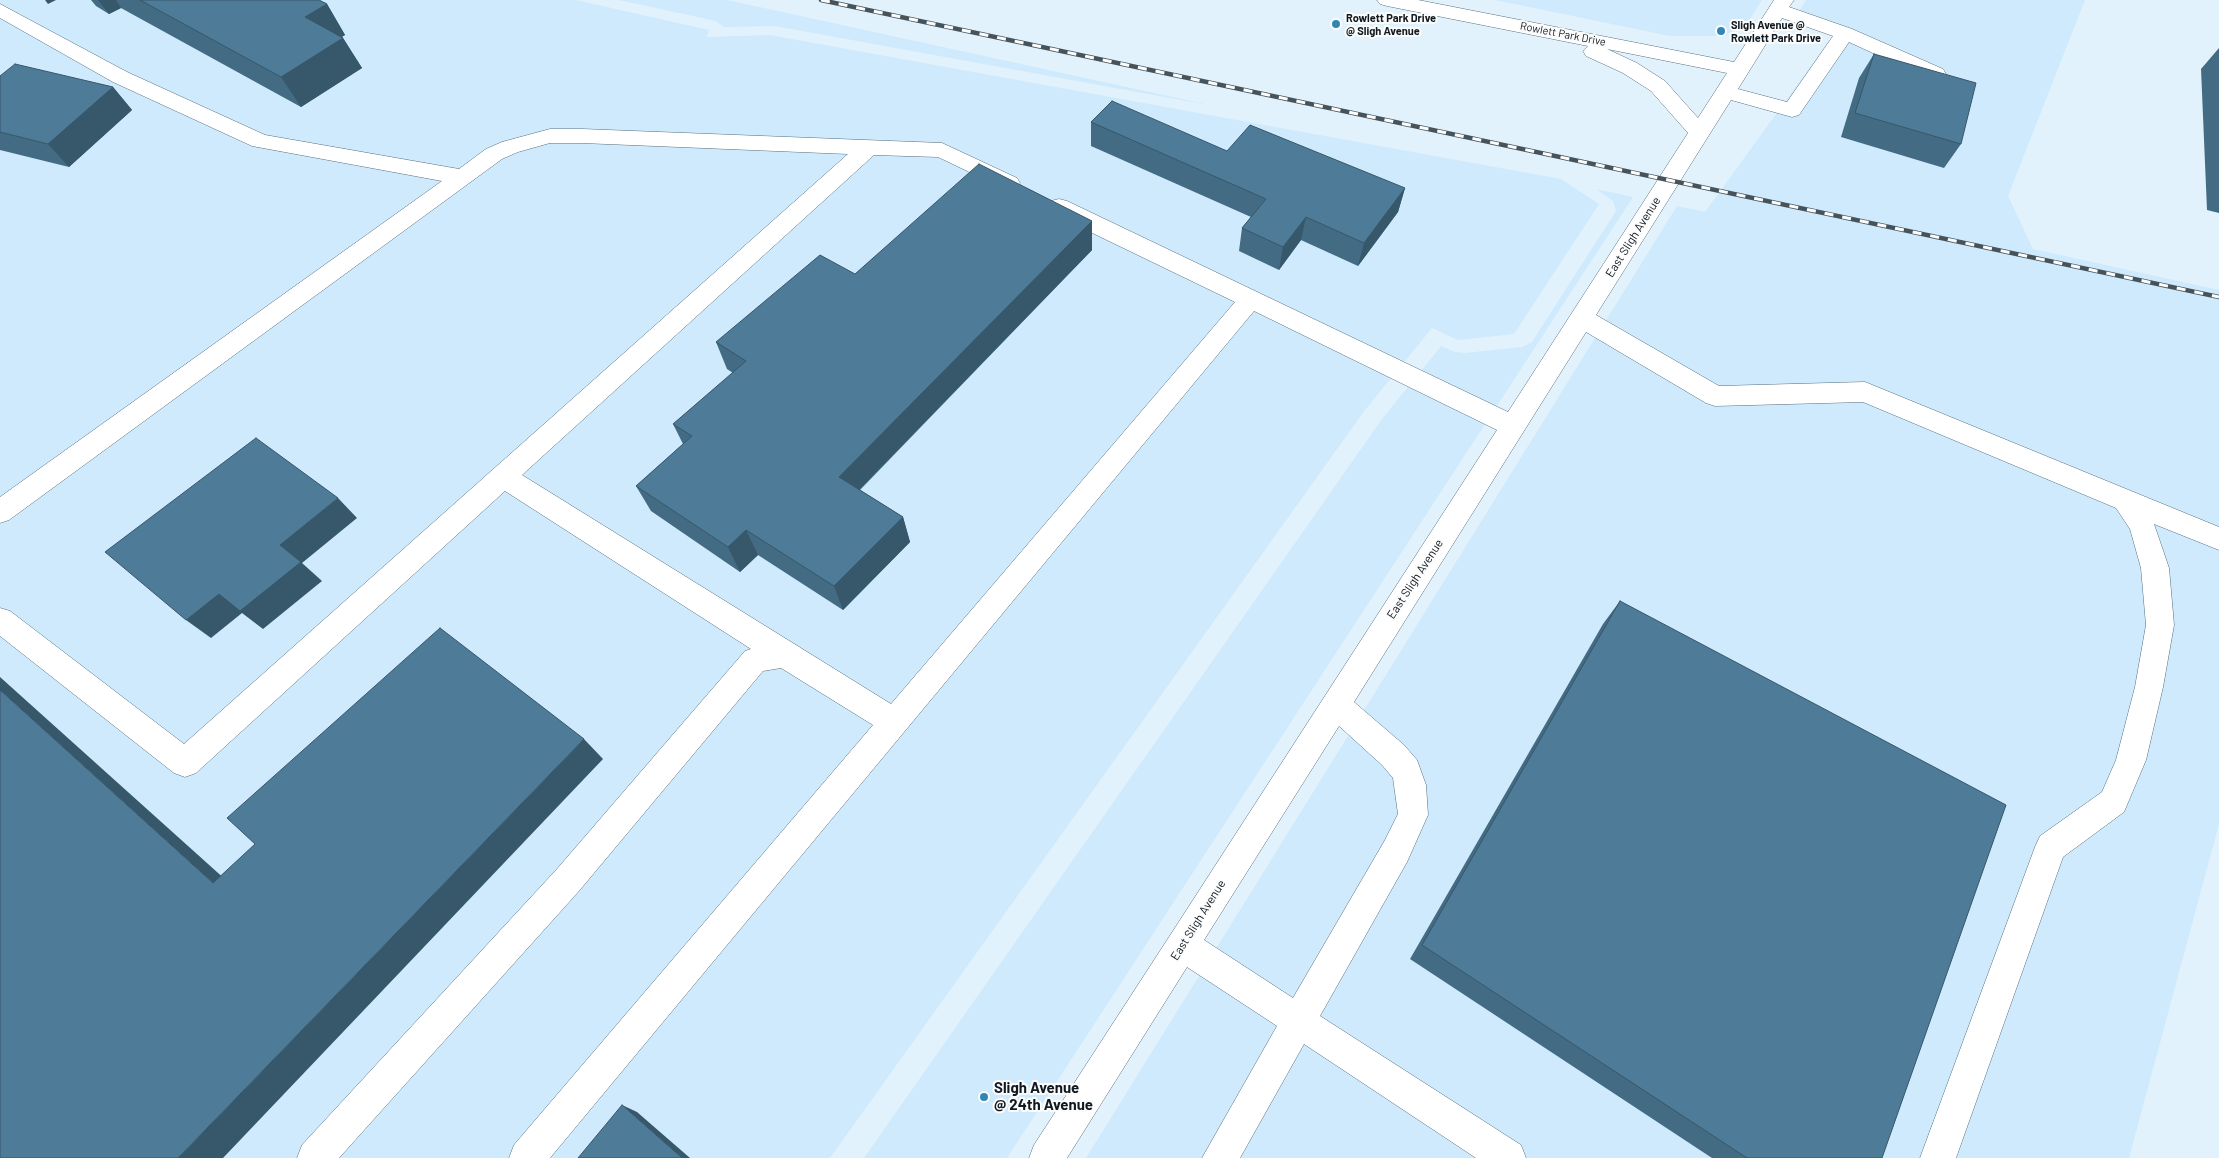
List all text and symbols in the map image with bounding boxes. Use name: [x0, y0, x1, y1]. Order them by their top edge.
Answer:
place label: Rowlett Park Drive @ Sligh Avenue: [1346, 11, 1436, 37]
marker: Rowlett Park Drive @ Sligh Avenue: [1330, 18, 1342, 30]
place label: Sligh Avenue @ Rowlett Park Drive: [1731, 18, 1821, 44]
street label: Rowlett Park Drive: [1519, 19, 1607, 49]
marker: Sligh Avenue @ Rowlett Park Drive: [1715, 25, 1727, 37]
street label: East Sligh Avenue: [1602, 194, 1664, 280]
street label: East Sligh Avenue: [1384, 536, 1446, 622]
street label: East Sligh Avenue: [1167, 877, 1229, 963]
place label: Sligh Avenue @ 24th Avenue: [994, 1079, 1093, 1114]
marker: Sligh Avenue @ 24th Avenue: [978, 1091, 990, 1103]

